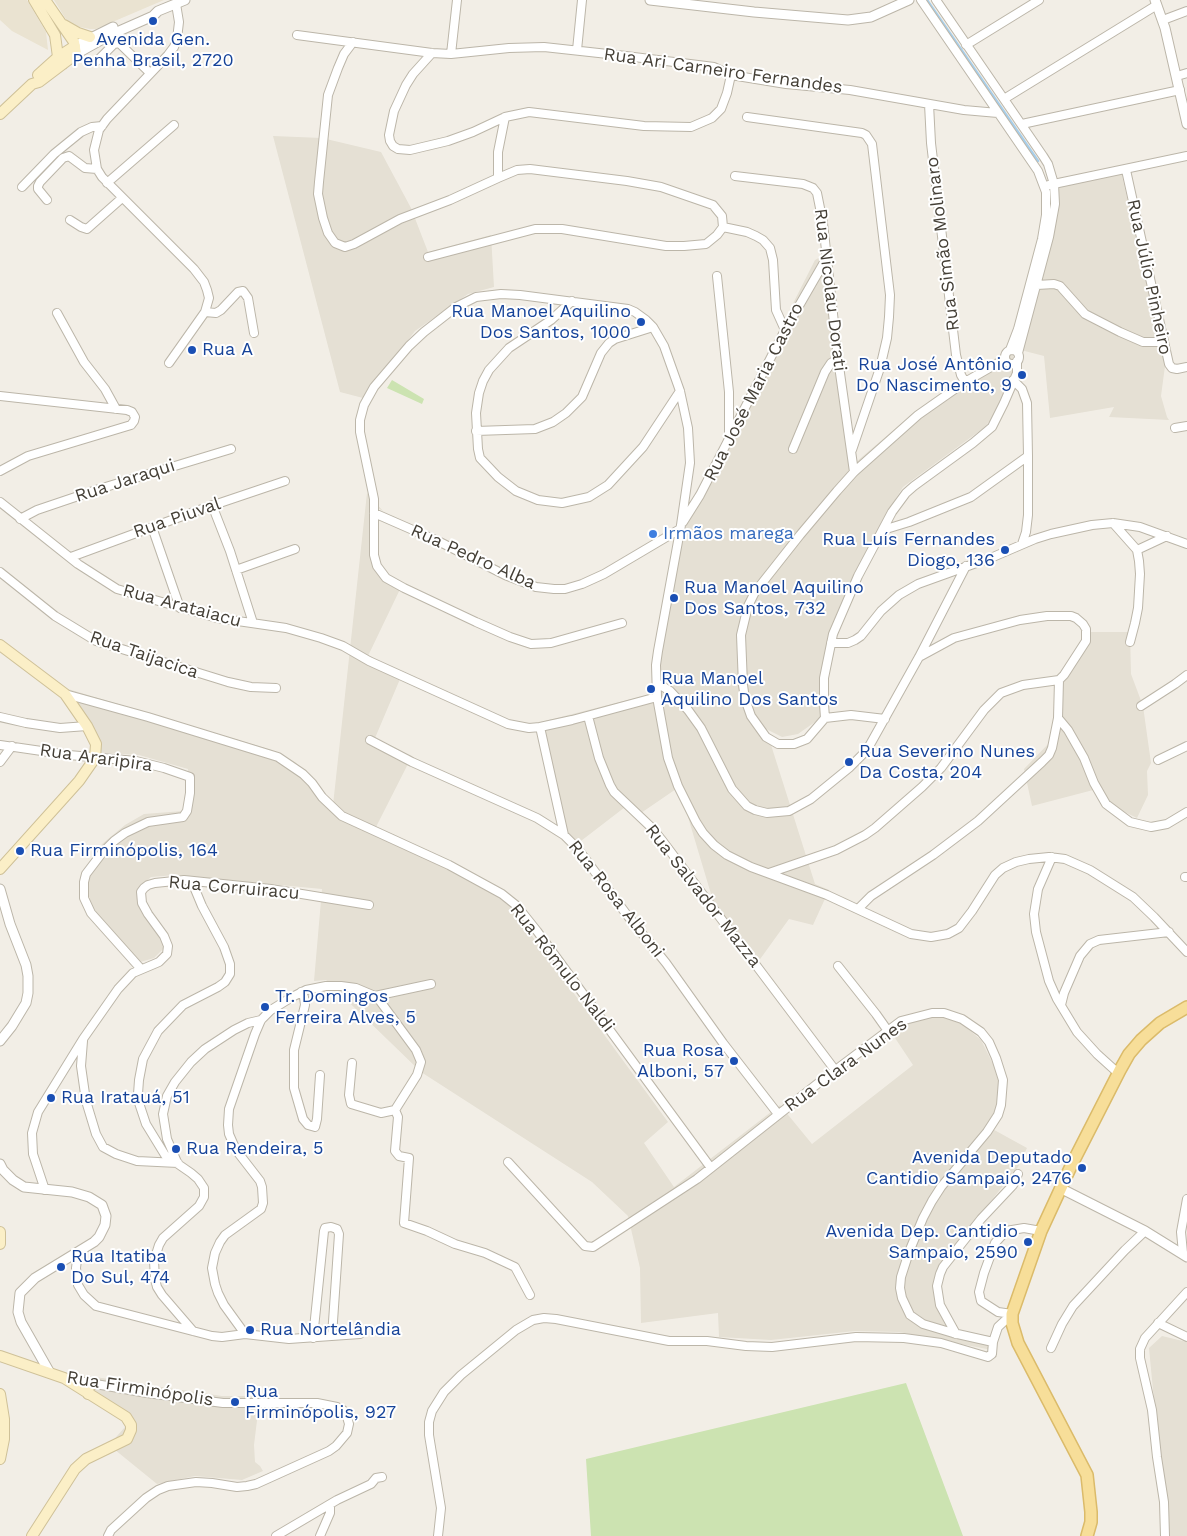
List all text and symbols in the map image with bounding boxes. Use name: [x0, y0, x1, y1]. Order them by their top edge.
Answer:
marker: Avenida Gen. Penha Brasil, 2720: [147, 15, 159, 27]
place label: Avenida Gen. Penha Brasil, 2720: [72, 29, 234, 72]
street label: Rua Ari Carneiro Fernandes: [602, 44, 844, 98]
street label: Rua Simão Molinaro: [922, 156, 964, 332]
street label: Rua Júlio Pinheiro: [1122, 197, 1176, 357]
street label: Rua Nicolau Dorati: [809, 207, 851, 373]
street label: Rua José Maria Castro: [700, 299, 808, 485]
place label: Rua Manoel Aquilino Dos Santos, 1000: [451, 301, 631, 344]
marker: Rua Manoel Aquilino Dos Santos, 1000: [635, 316, 647, 328]
place label: Rua A: [202, 339, 253, 361]
marker: Rua A: [186, 344, 198, 356]
place label: Rua José Antônio Do Nascimento, 9: [856, 354, 1012, 396]
marker: Rua José Antônio Do Nascimento, 9: [1016, 369, 1028, 381]
street label: Rua Jaraqui: [72, 455, 178, 507]
street label: Rua Piuval: [131, 493, 223, 543]
street label: Rua Pedro Alba: [407, 520, 539, 594]
place label: Irmãos marega: [663, 523, 794, 545]
marker: Irmãos marega: [647, 528, 659, 540]
place label: Rua Luís Fernandes Diogo, 136: [822, 529, 995, 572]
marker: Rua Luís Fernandes Diogo, 136: [999, 544, 1011, 556]
place label: Rua Manoel Aquilino Dos Santos, 732: [684, 577, 864, 620]
street label: Rua Arataiacu: [120, 580, 244, 632]
marker: Rua Manoel Aquilino Dos Santos, 732: [668, 592, 680, 604]
street label: Rua Taijacica: [87, 626, 201, 684]
place label: Rua Manoel Aquilino Dos Santos: [661, 668, 838, 711]
marker: Rua Manoel Aquilino Dos Santos: [645, 683, 657, 695]
street label: Rua Araripira: [38, 739, 154, 777]
place label: Rua Severino Nunes Da Costa, 204: [859, 741, 1035, 784]
marker: Rua Severino Nunes Da Costa, 204: [843, 756, 855, 768]
street label: Rua Salvador Mazza: [640, 820, 766, 972]
street label: Rua Rosa Alboni: [564, 836, 668, 962]
place label: Rua Firminópolis, 164: [30, 840, 218, 862]
marker: Rua Firminópolis, 164: [14, 845, 26, 857]
street label: Rua Corruiracu: [168, 872, 300, 904]
street label: Rua Rômulo Naldi: [505, 899, 619, 1037]
place label: Tr. Domingos Ferreira Alves, 5: [275, 986, 416, 1028]
marker: Tr. Domingos Ferreira Alves, 5: [259, 1001, 271, 1013]
street label: Rua Clara Nunes: [781, 1013, 911, 1117]
place label: Rua Rosa Alboni, 57: [637, 1040, 724, 1082]
marker: Rua Rosa Alboni, 57: [728, 1055, 740, 1067]
place label: Rua Iratauá, 51: [61, 1087, 190, 1109]
marker: Rua Iratauá, 51: [45, 1092, 57, 1104]
place label: Rua Rendeira, 5: [186, 1138, 324, 1160]
marker: Rua Rendeira, 5: [170, 1143, 182, 1155]
place label: Avenida Deputado Cantidio Sampaio, 2476: [866, 1147, 1072, 1190]
marker: Avenida Deputado Cantidio Sampaio, 2476: [1076, 1162, 1088, 1174]
place label: Avenida Dep. Cantidio Sampaio, 2590: [825, 1221, 1018, 1264]
marker: Avenida Dep. Cantidio Sampaio, 2590: [1022, 1236, 1034, 1248]
place label: Rua Itatiba Do Sul, 474: [71, 1246, 170, 1288]
marker: Rua Itatiba Do Sul, 474: [55, 1261, 67, 1273]
place label: Rua Nortelândia: [260, 1319, 401, 1341]
marker: Rua Nortelândia: [244, 1324, 256, 1336]
street label: Rua Firminópolis: [65, 1367, 215, 1411]
place label: Rua Firminópolis, 927: [245, 1381, 396, 1424]
marker: Rua Firminópolis, 927: [229, 1396, 241, 1408]

